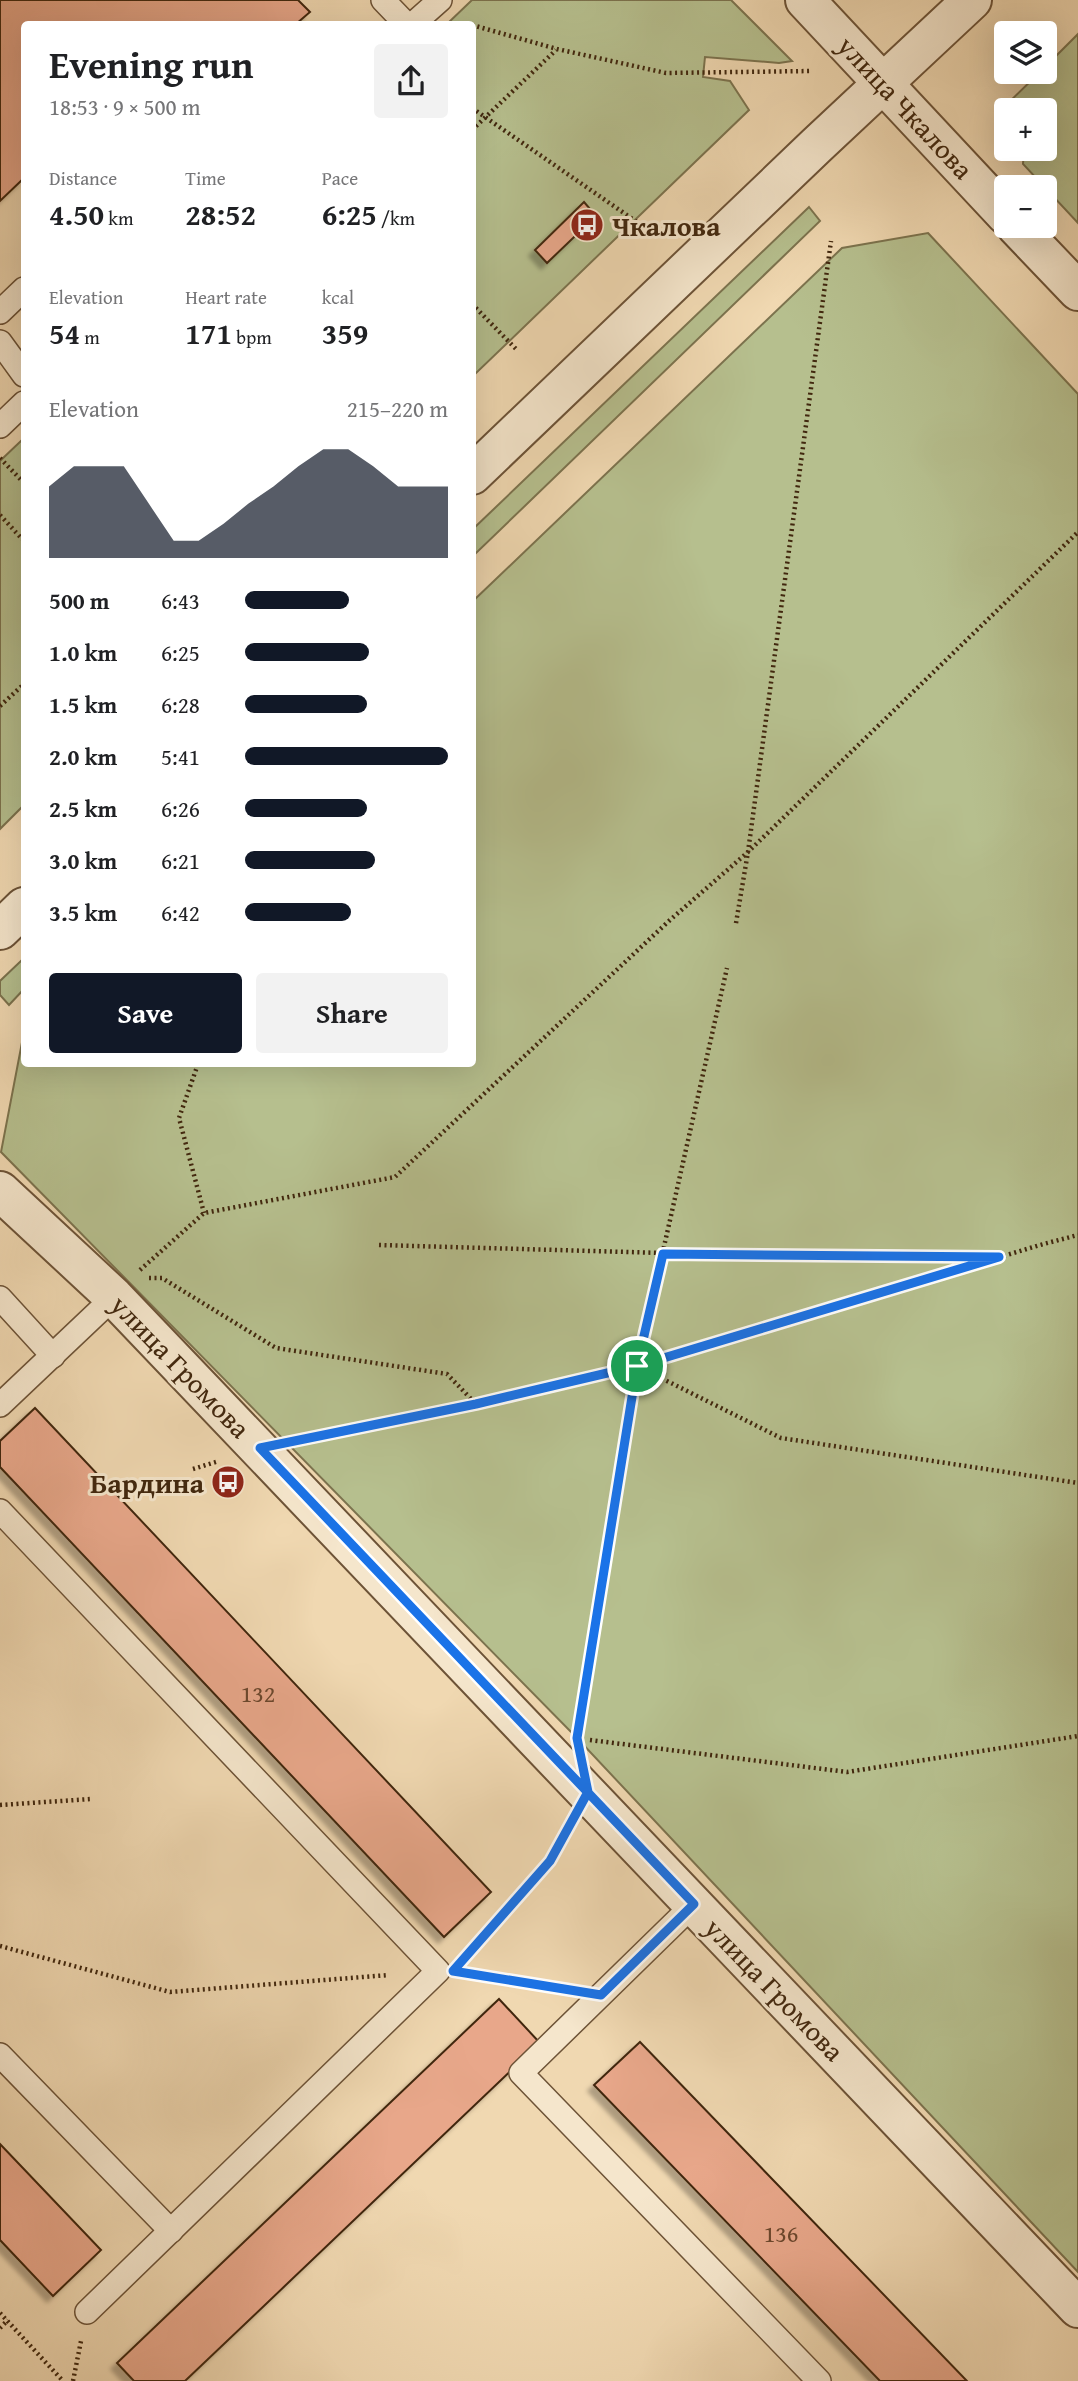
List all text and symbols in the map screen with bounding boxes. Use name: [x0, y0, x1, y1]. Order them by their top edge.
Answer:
map controls: [994, 21, 1057, 238]
button: layers: [994, 21, 1057, 84]
street label: улица Чкалова: [828, 25, 984, 189]
text: Evening run: [49, 36, 253, 92]
button: share: [374, 44, 448, 118]
text: 18:53 · 9 × 500 m: [49, 90, 201, 123]
button: +: [994, 98, 1057, 161]
text: Distance: [49, 164, 117, 192]
text: Time: [185, 164, 226, 192]
text: Pace: [322, 164, 358, 192]
button: −: [994, 175, 1057, 238]
text: 4.50: [49, 192, 104, 236]
text: 28:52: [185, 192, 256, 236]
text: 6:25: [322, 192, 377, 236]
text: km: [104, 204, 133, 232]
text: /km: [377, 204, 415, 232]
place label: Чкалова: [612, 205, 721, 246]
bus stop icon: Чкалова: [568, 206, 606, 244]
text: Elevation: [49, 283, 123, 311]
text: Heart rate: [185, 283, 267, 311]
text: kcal: [322, 283, 354, 311]
text: 54: [49, 311, 80, 355]
text: 171: [185, 311, 232, 355]
text: 359: [322, 311, 368, 355]
text: m: [80, 323, 100, 351]
text: bpm: [232, 323, 272, 351]
text: Elevation: [49, 392, 139, 425]
text: 215–220 m: [347, 392, 448, 425]
text: 500 m: [49, 584, 110, 617]
text: 6:43: [161, 584, 200, 617]
text: 1.0 km: [49, 636, 117, 669]
text: 6:25: [161, 636, 200, 669]
text: 1.5 km: [49, 688, 117, 721]
text: 6:28: [161, 688, 200, 721]
text: 2.0 km: [49, 740, 117, 773]
text: 5:41: [161, 740, 200, 773]
text: 2.5 km: [49, 792, 117, 825]
text: 6:26: [161, 792, 200, 825]
text: 3.0 km: [49, 844, 117, 877]
text: 6:21: [161, 844, 200, 877]
text: 3.5 km: [49, 896, 117, 929]
text: 6:42: [161, 896, 200, 929]
button: Save: [49, 973, 242, 1053]
button: Share: [256, 973, 448, 1053]
street label: улица Громова: [101, 1284, 261, 1448]
pin: [607, 1336, 667, 1396]
icon: arrive: [618, 1347, 656, 1385]
place label: Бардина: [90, 1462, 205, 1503]
bus stop icon: Бардина: [209, 1463, 247, 1501]
house number: 132: [241, 1676, 275, 1711]
street label: улица Громова: [695, 1907, 855, 2071]
house number: 136: [764, 2216, 798, 2251]

